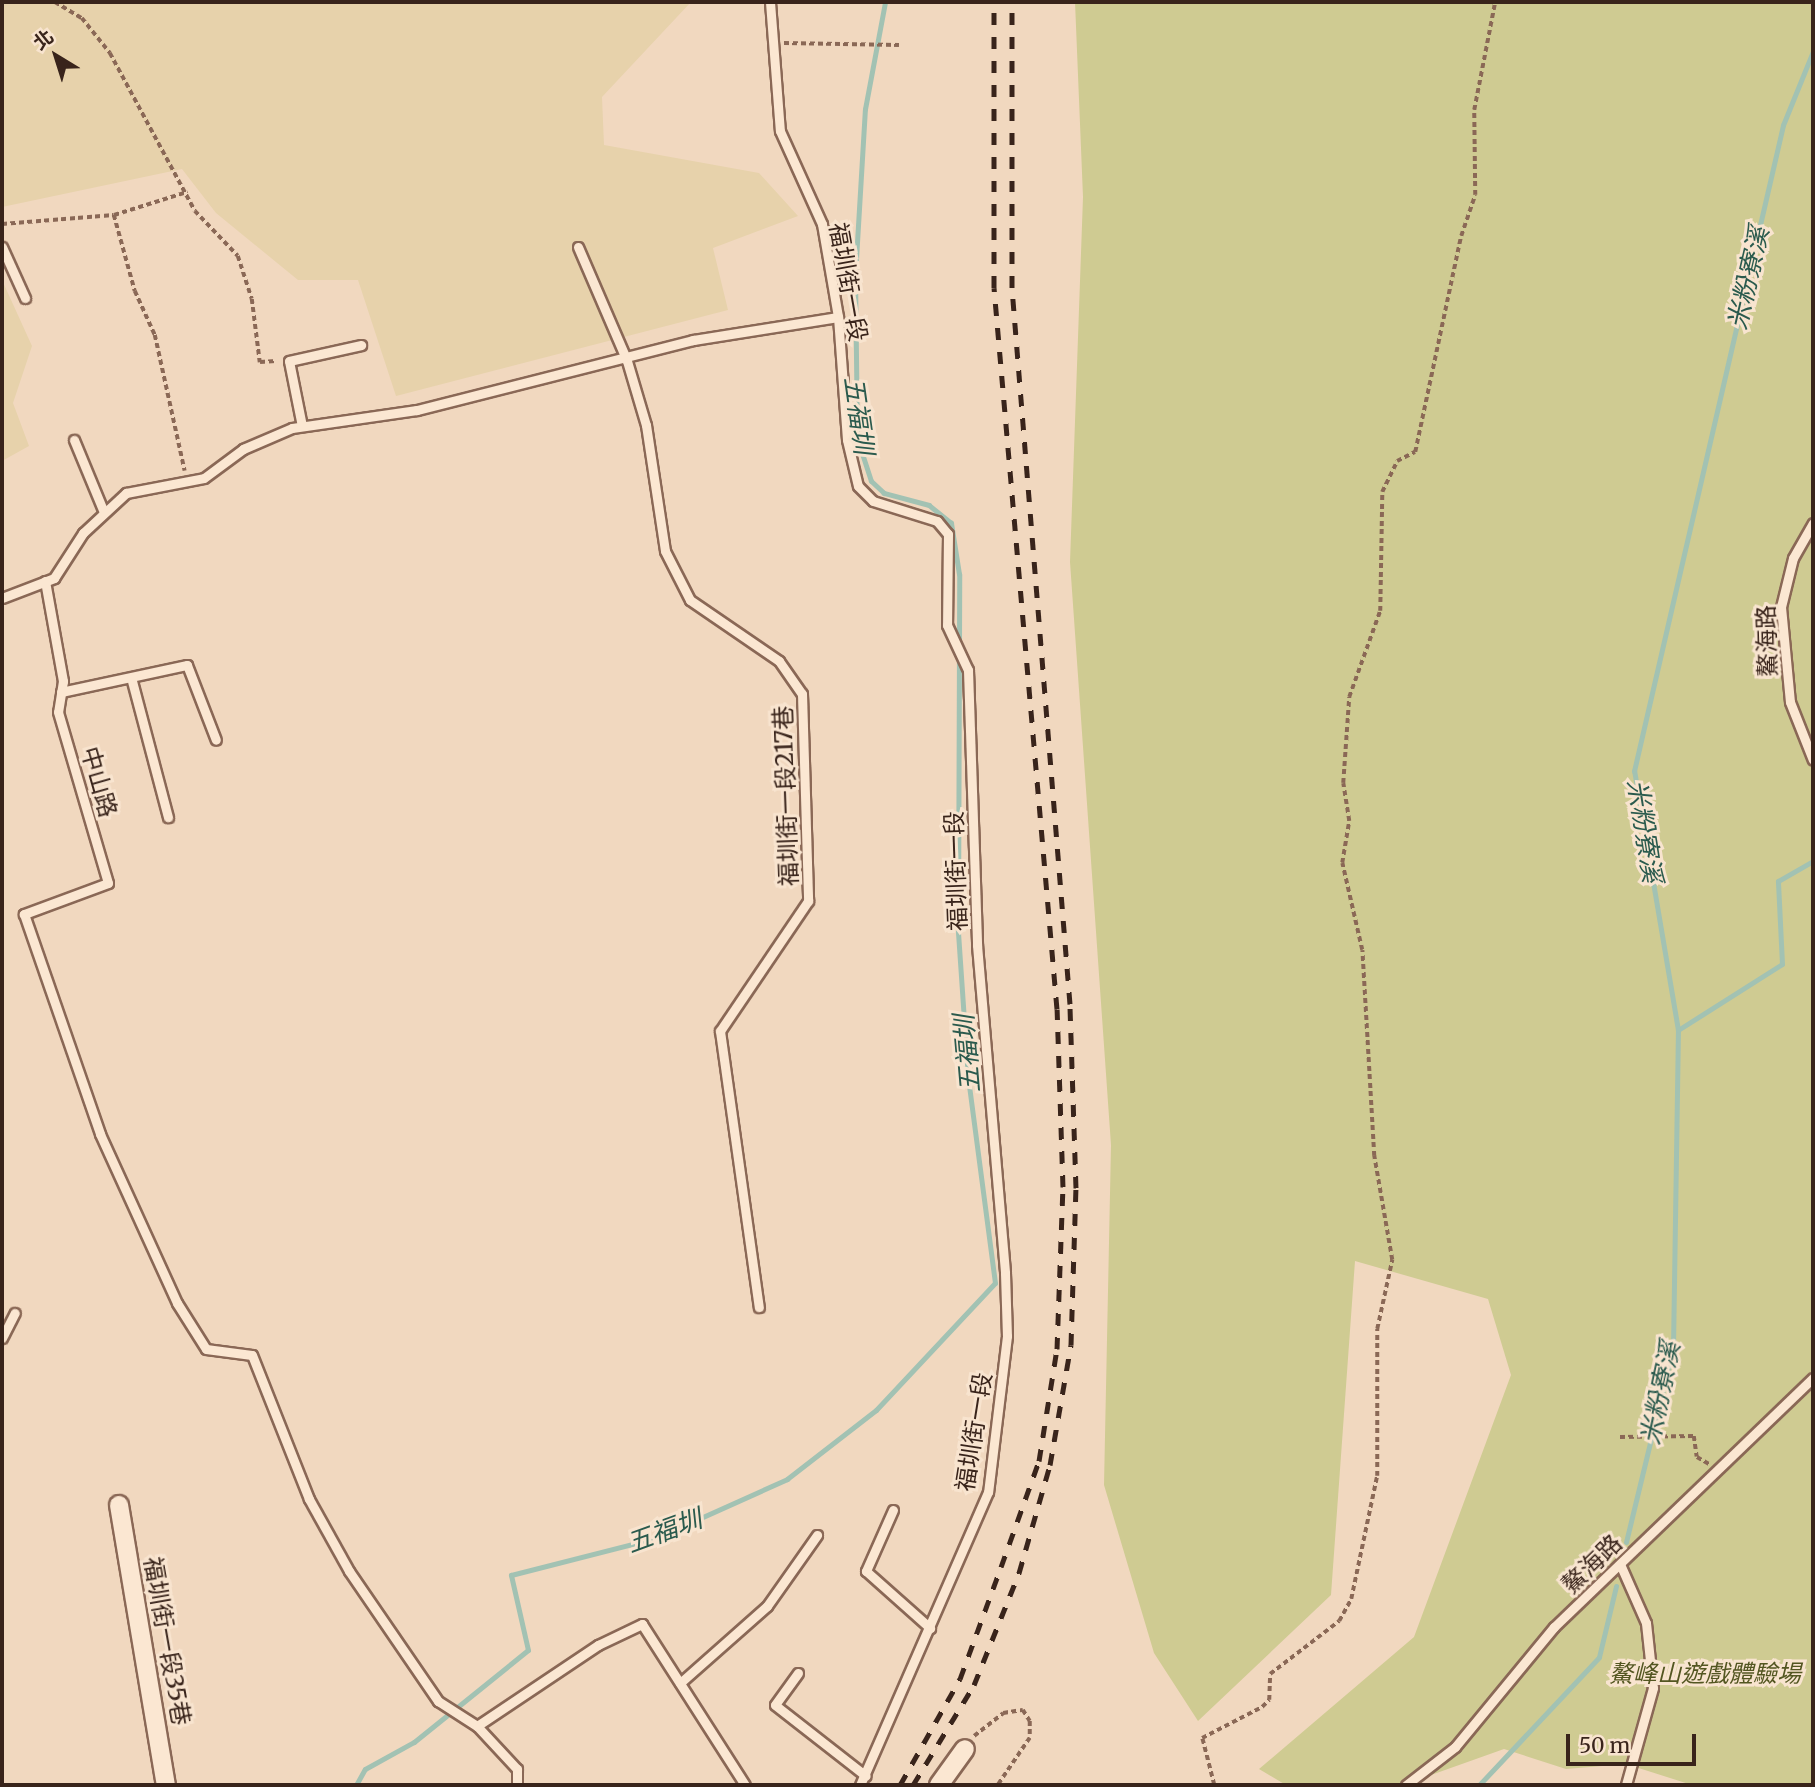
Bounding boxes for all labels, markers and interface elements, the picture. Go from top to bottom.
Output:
north arrow [21,21,91,91]
text: 北 [28,24,58,55]
street label: 福圳街一段 [823,220,873,344]
water label: 米粉寮溪 [1721,224,1775,332]
water label: 五福圳 [838,374,880,456]
street label: 鰲海路 [1751,605,1783,677]
street label: 福圳街一段217巷 [768,705,804,887]
street label: 中山路 [75,743,123,821]
water label: 米粉寮溪 [1621,777,1669,885]
street label: 福圳街一段 [940,811,972,931]
water label: 五福圳 [948,1014,986,1094]
water label: 米粉寮溪 [1634,1339,1686,1447]
street label: 福圳街一段 [950,1370,998,1494]
water label: 五福圳 [622,1503,706,1559]
street label: 鰲海路 [1556,1529,1628,1599]
street label: 福圳街一段35巷 [138,1555,196,1727]
park label: 鰲峰山遊戲體驗場 [1609,1660,1801,1688]
scale bar [1570,1720,1700,1764]
text: 50 m [1579,1732,1630,1759]

